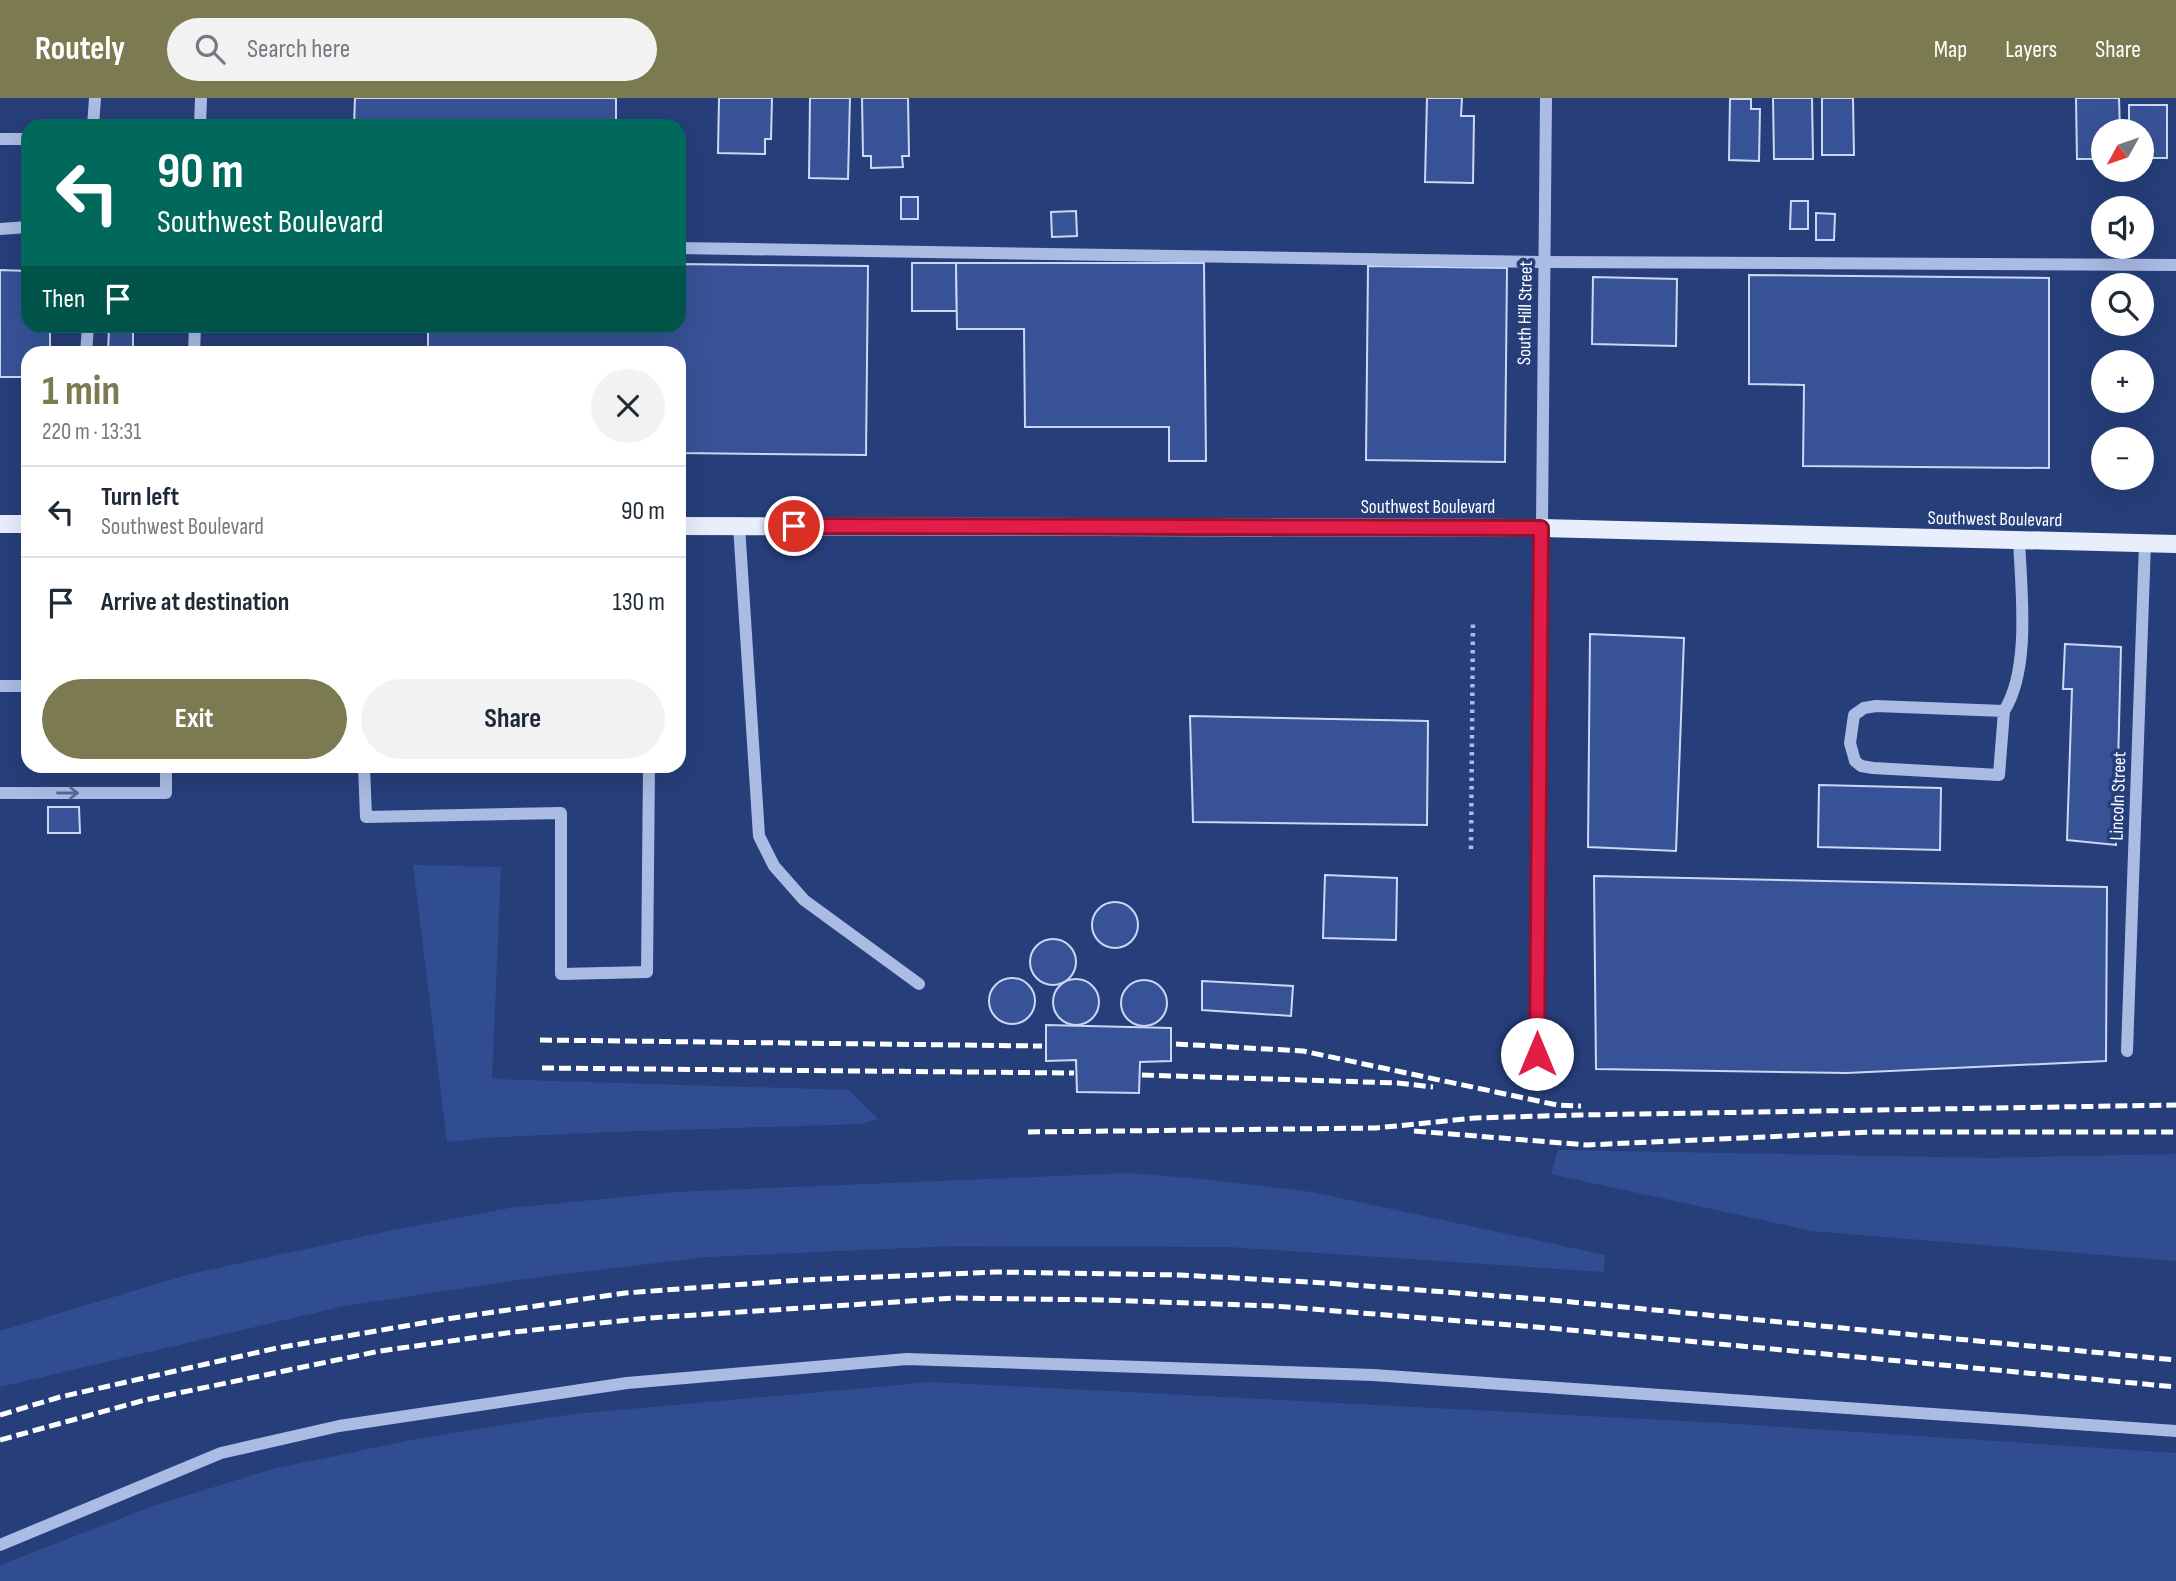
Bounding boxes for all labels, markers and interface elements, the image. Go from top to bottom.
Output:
search box [167,18,657,81]
text: Routely [35,29,125,69]
icon: search [191,30,229,68]
text: Search here [247,34,350,65]
text: Map [1934,35,1967,64]
text: Layers [2005,35,2057,64]
text: Share [2095,35,2141,64]
north arrow [2091,119,2154,182]
map controls [2091,119,2154,490]
text: 90 m [157,143,244,202]
icon: left [42,147,133,238]
button: sound [2091,196,2154,259]
text: Southwest Boulevard [157,203,384,242]
street label: South Hill Street [1513,260,1538,365]
button: search [2091,273,2154,336]
icon: arrive [99,280,137,318]
text: Then [42,284,85,315]
button: + [2091,350,2154,413]
text: 1 min [42,366,120,417]
button: close [591,369,665,443]
text: 220 m · 13:31 [42,418,141,446]
button: − [2091,427,2154,490]
text: Turn left [101,482,179,513]
icon: left [42,493,80,531]
text: 90 m [621,496,665,527]
pin [764,496,824,556]
street label: Southwest Boulevard [1361,496,1495,519]
icon: arrive [775,507,813,545]
street label: Southwest Boulevard [1928,507,2062,532]
text: Southwest Boulevard [101,513,264,541]
icon: arrive [42,584,80,622]
text: Arrive at destination [101,587,289,618]
text: 130 m [613,587,665,618]
button: Exit [42,679,347,759]
button: Share [361,679,665,759]
street label: Lincoln Street [2105,751,2132,841]
one-way arrow [56,786,79,800]
position arrow [1500,1017,1574,1091]

